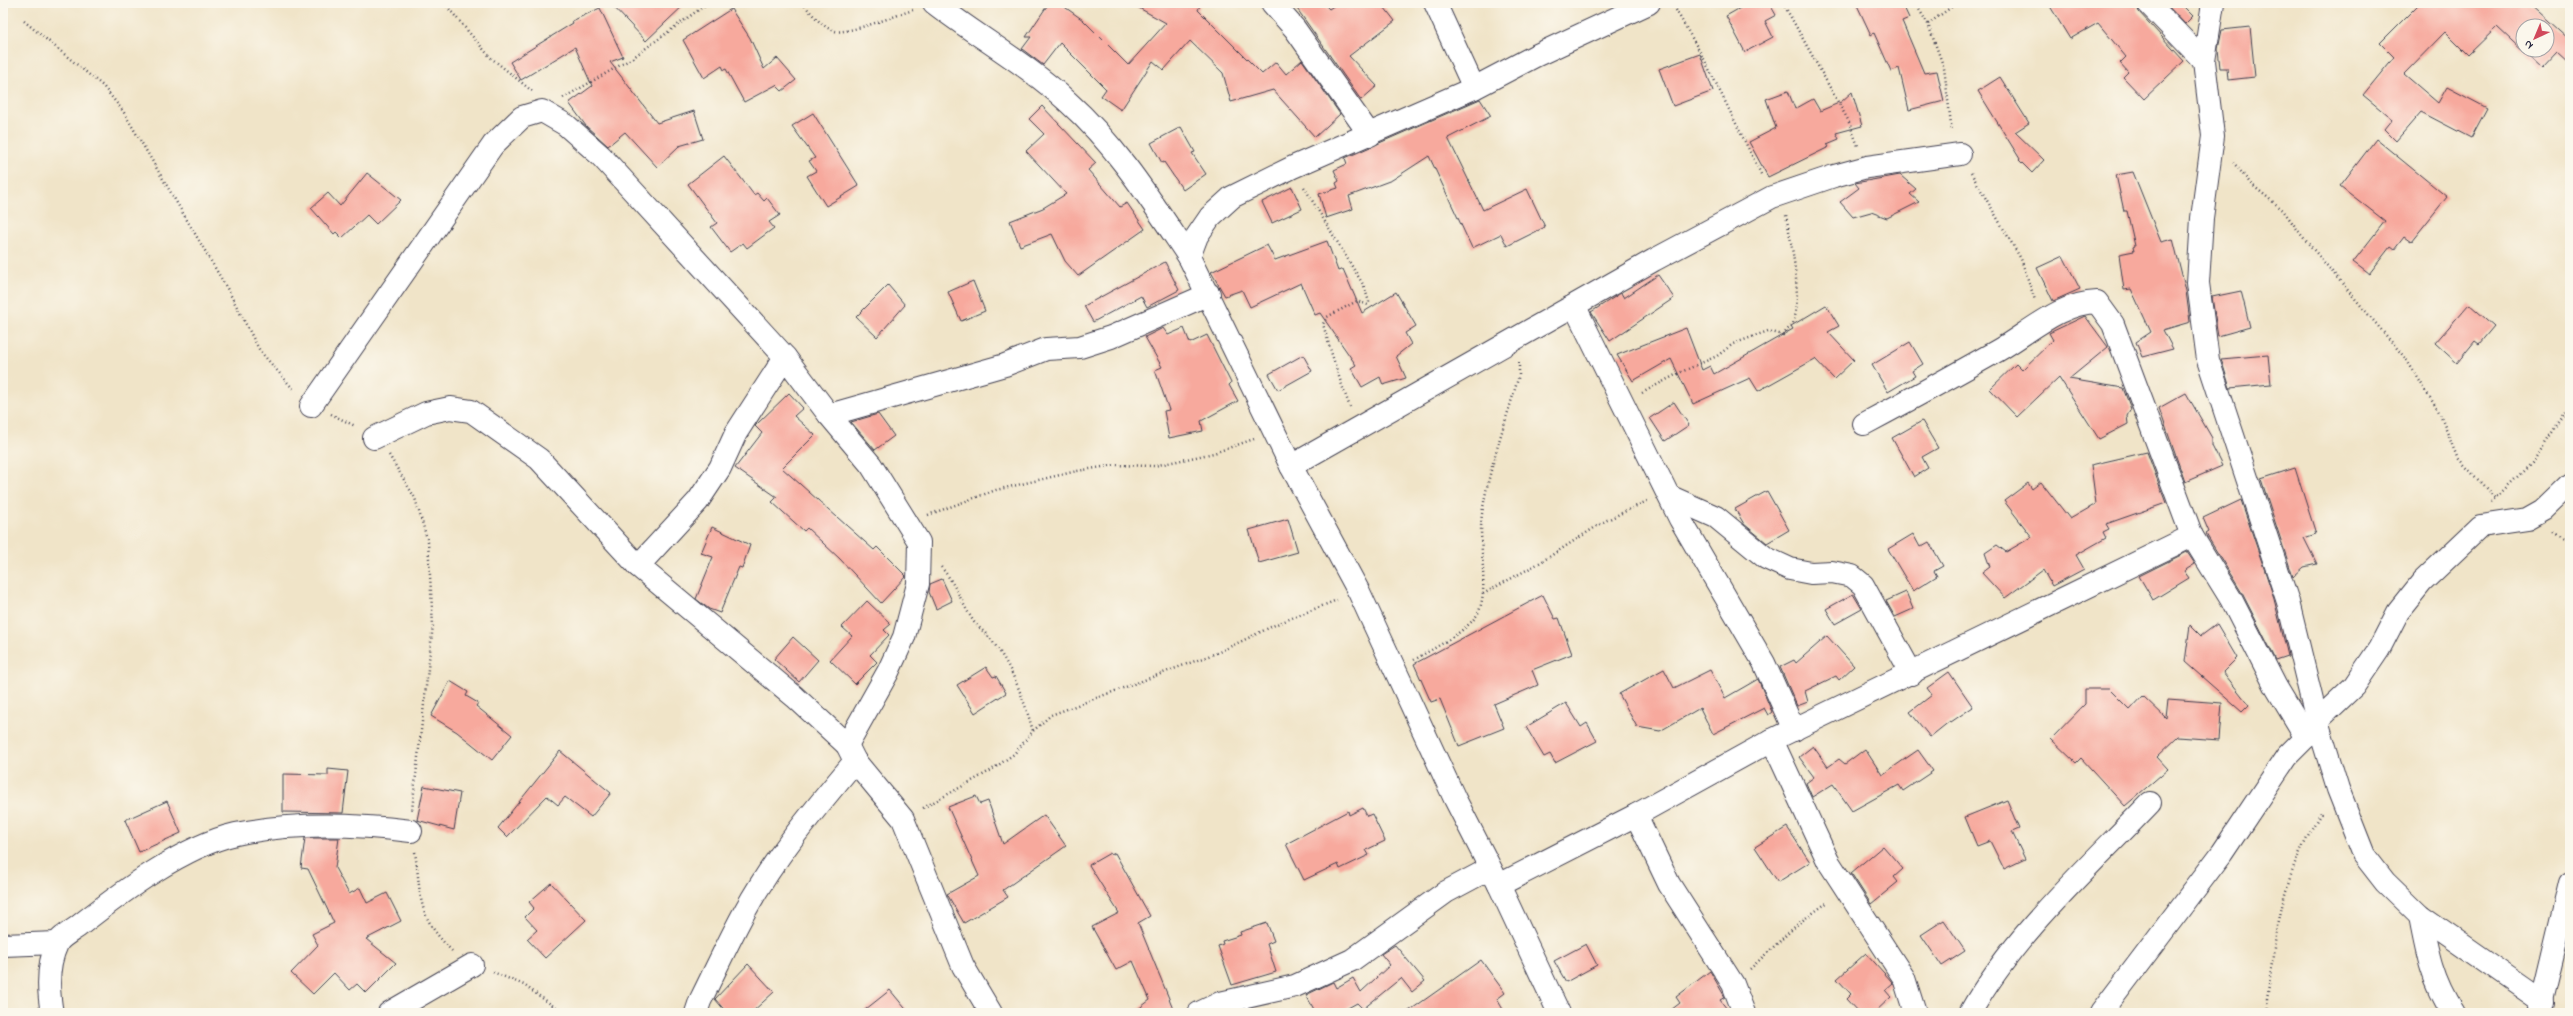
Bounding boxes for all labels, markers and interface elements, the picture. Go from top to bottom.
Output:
north arrow [2515,18,2555,58]
text: N [2521,36,2537,53]

